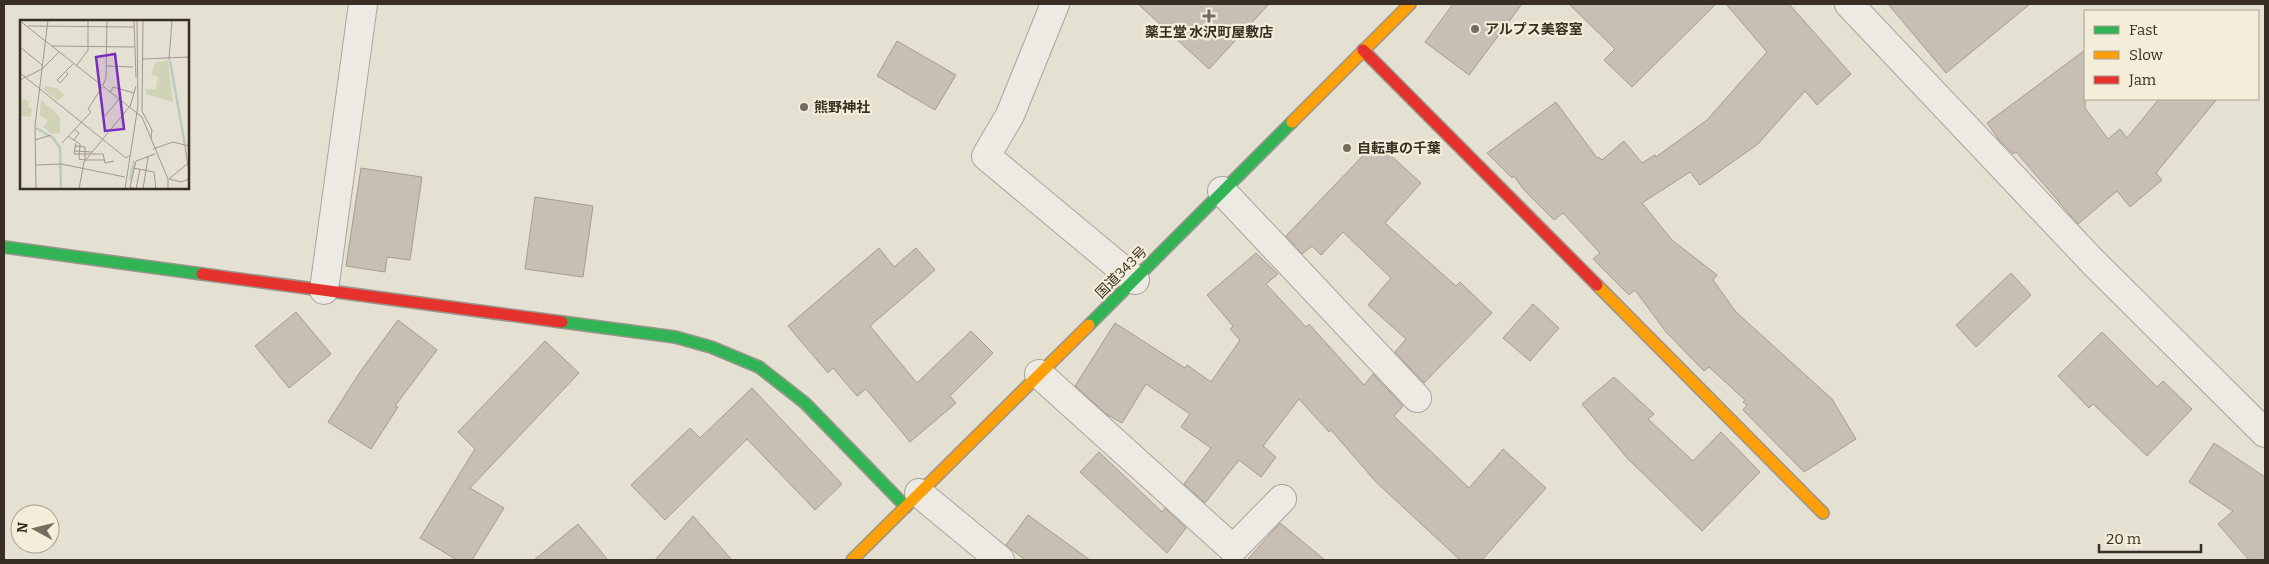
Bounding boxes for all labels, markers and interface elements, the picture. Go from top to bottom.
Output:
marker: 薬王堂 水沢町屋敷店 [1203,10,1215,22]
legend [2084,10,2259,100]
inset map [20,20,189,189]
place label: アルプス美容室 [1485,21,1583,38]
text: Fast [2129,21,2158,39]
marker: アルプス美容室 [1469,23,1481,35]
place label: 薬王堂 水沢町屋敷店 [1145,24,1273,41]
text: Slow [2129,46,2164,64]
text: Jam [2128,71,2157,89]
place label: 熊野神社 [814,99,870,116]
marker: 熊野神社 [798,101,810,113]
place label: 自転車の千葉 [1357,140,1441,157]
marker: 自転車の千葉 [1341,142,1353,154]
street label: 国道343号 [1092,243,1151,302]
north arrow [10,504,60,554]
text: N [13,521,32,534]
scale bar [2099,522,2202,554]
text: 20 m [2106,530,2142,548]

